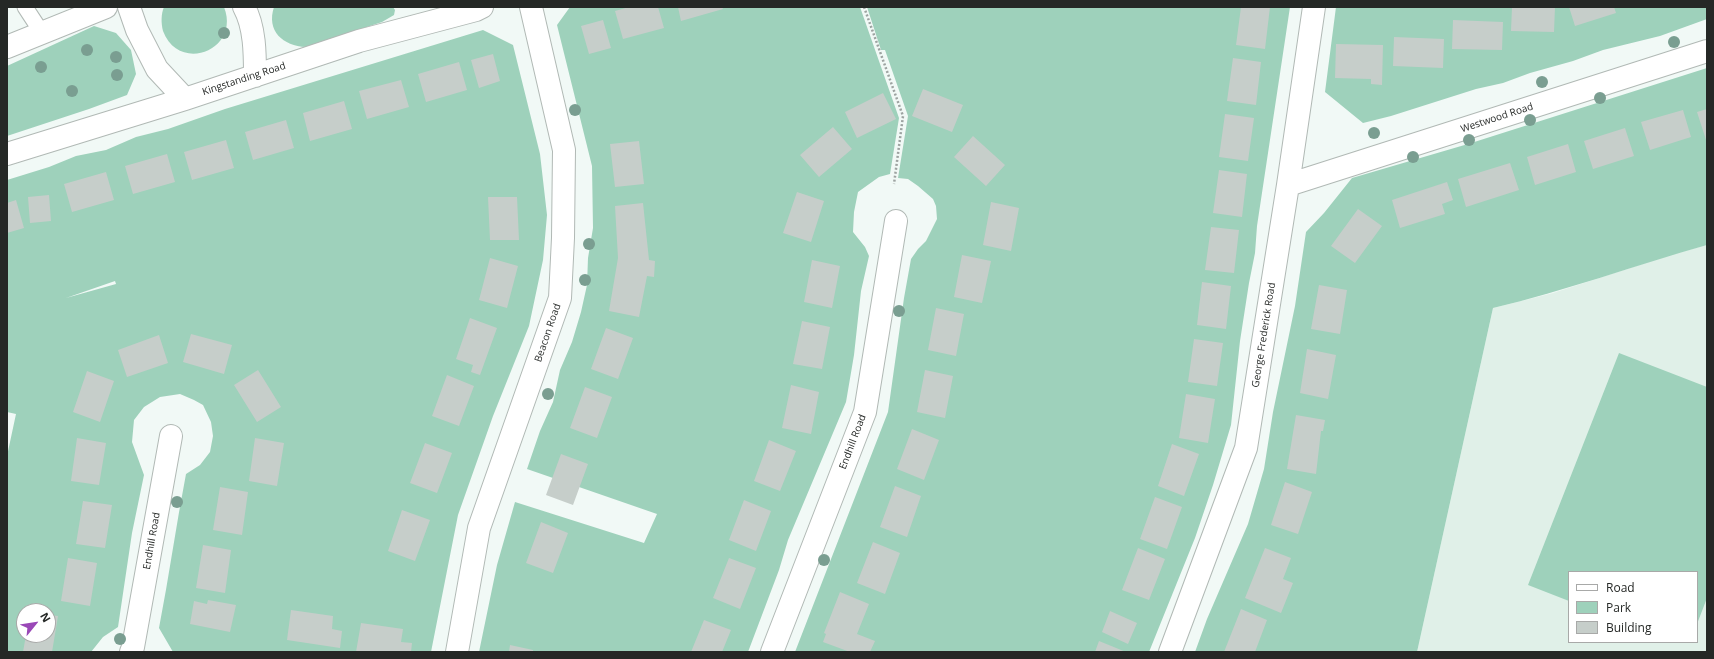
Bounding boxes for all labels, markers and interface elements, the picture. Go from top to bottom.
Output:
street label: Kingstanding Road [201,60,287,98]
street label: Westwood Road [1459,101,1535,135]
street label: George Frederick Road [1250,282,1278,388]
street label: Beacon Road [532,302,564,364]
street label: Endhill Road [837,413,869,471]
street label: Endhill Road [141,511,163,571]
legend [1568,571,1698,643]
text: Road [1606,579,1635,596]
text: Park [1606,599,1631,616]
north arrow [16,603,56,643]
text: N [37,610,55,625]
text: Building [1606,619,1651,636]

